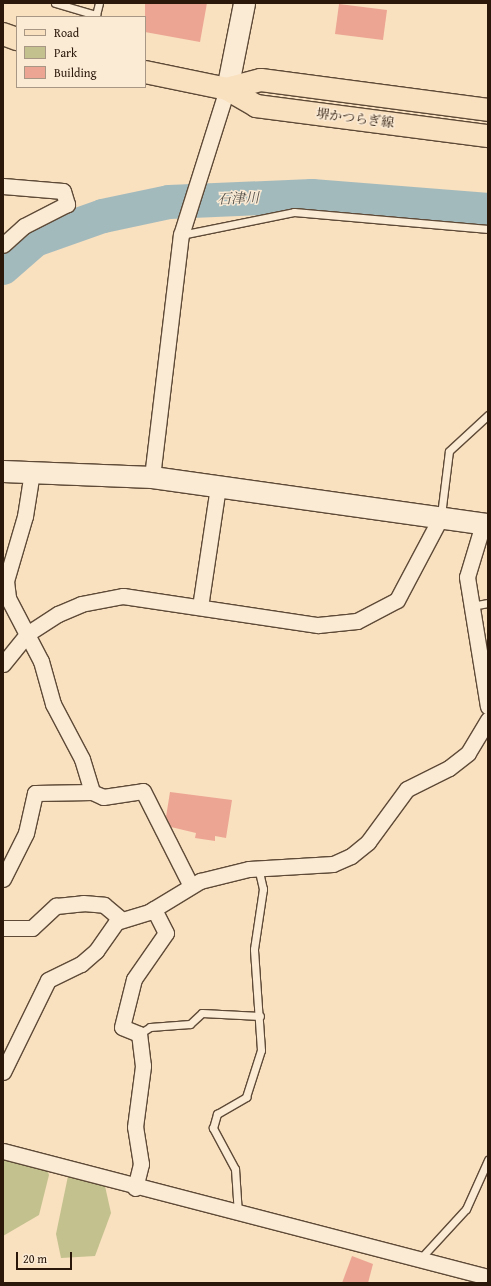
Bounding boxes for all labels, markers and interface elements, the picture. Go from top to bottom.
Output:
legend [16,16,146,88]
text: Road [54,24,79,41]
text: Park [54,44,77,61]
text: Building [54,64,97,81]
street label: 堺かつらぎ線 [315,107,395,131]
water label: 石津川 [217,189,259,207]
scale bar [18,1244,74,1270]
text: 20 m [23,1250,47,1267]

